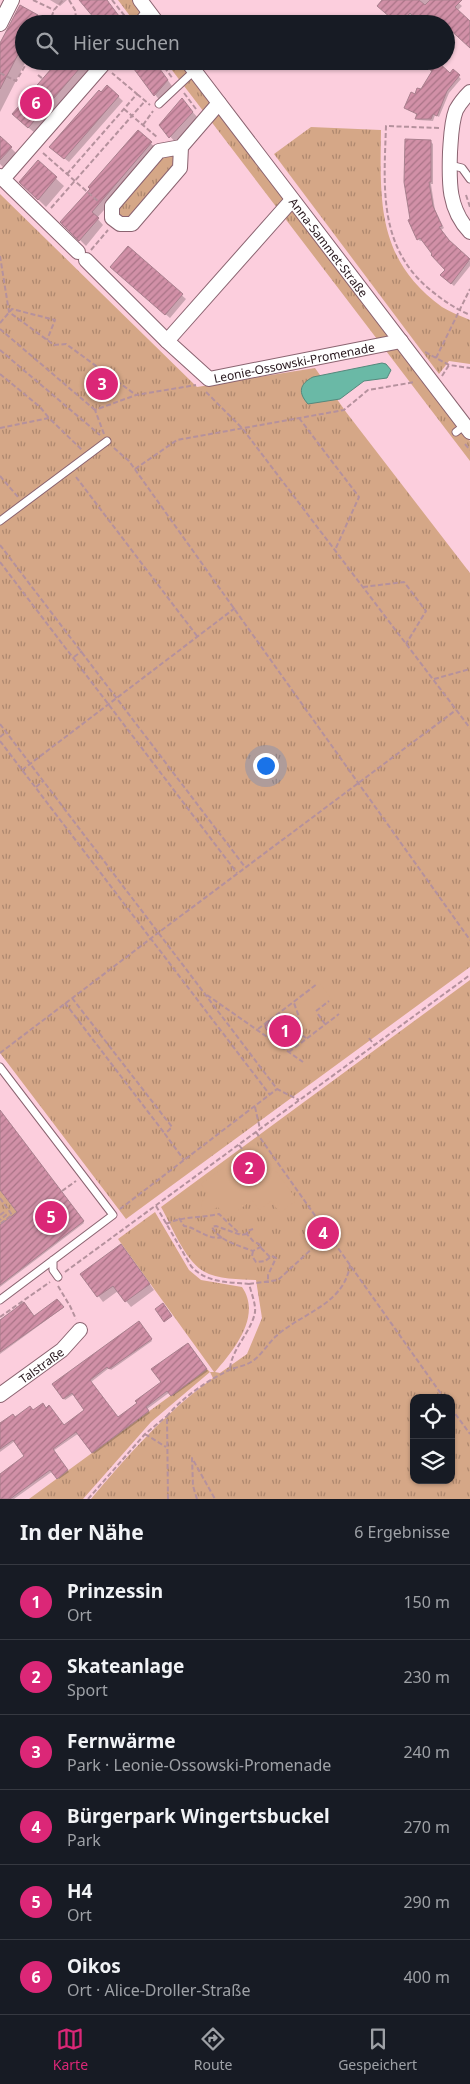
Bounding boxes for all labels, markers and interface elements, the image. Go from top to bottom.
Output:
search box [15,15,455,70]
icon: search [33,29,61,57]
text: Hier suchen [73,30,180,56]
pin: 6 [20,84,52,122]
street label: Anna-Sammet-Straße [286,194,372,300]
street label: Leonie-Ossowski-Promenade [212,338,376,386]
pin: 3 [86,365,118,403]
your location [253,753,279,779]
pin: 1 [269,1012,301,1050]
pin: 2 [233,1149,265,1187]
pin: 5 [35,1198,67,1236]
pin: 4 [307,1214,339,1252]
street label: Talstraße [15,1343,67,1387]
map controls [410,1394,455,1484]
button: locate [410,1394,455,1439]
button: layers [410,1439,455,1484]
text: In der Nähe [20,1518,144,1546]
text: 6 Ergebnisse [354,1521,450,1543]
text: Prinzessin [67,1578,163,1604]
text: 1 [31,1591,41,1613]
text: 150 m [403,1591,450,1613]
text: Ort [67,1604,92,1626]
text: Skateanlage [67,1653,184,1679]
text: 2 [31,1666,41,1688]
text: 230 m [403,1666,450,1688]
text: Sport [67,1679,108,1701]
text: Fernwärme [67,1728,176,1754]
text: 3 [31,1741,41,1763]
text: 240 m [403,1741,450,1763]
text: Park · Leonie-Ossowski-Promenade [67,1754,331,1776]
text: Bürgerpark Wingertsbuckel [67,1803,330,1829]
text: 4 [31,1816,41,1838]
text: 270 m [403,1816,450,1838]
text: Park [67,1829,101,1851]
text: H4 [67,1878,92,1904]
text: 5 [31,1891,41,1913]
text: 290 m [403,1891,450,1913]
text: Ort [67,1904,92,1926]
text: Oikos [67,1953,121,1979]
text: 6 [31,1966,41,1988]
text: 400 m [403,1966,450,1988]
text: Ort · Alice-Droller-Straße [67,1979,250,2001]
tab: Karte [53,2025,88,2074]
tab: Route [194,2025,233,2074]
tab: Gespeichert [338,2025,417,2074]

